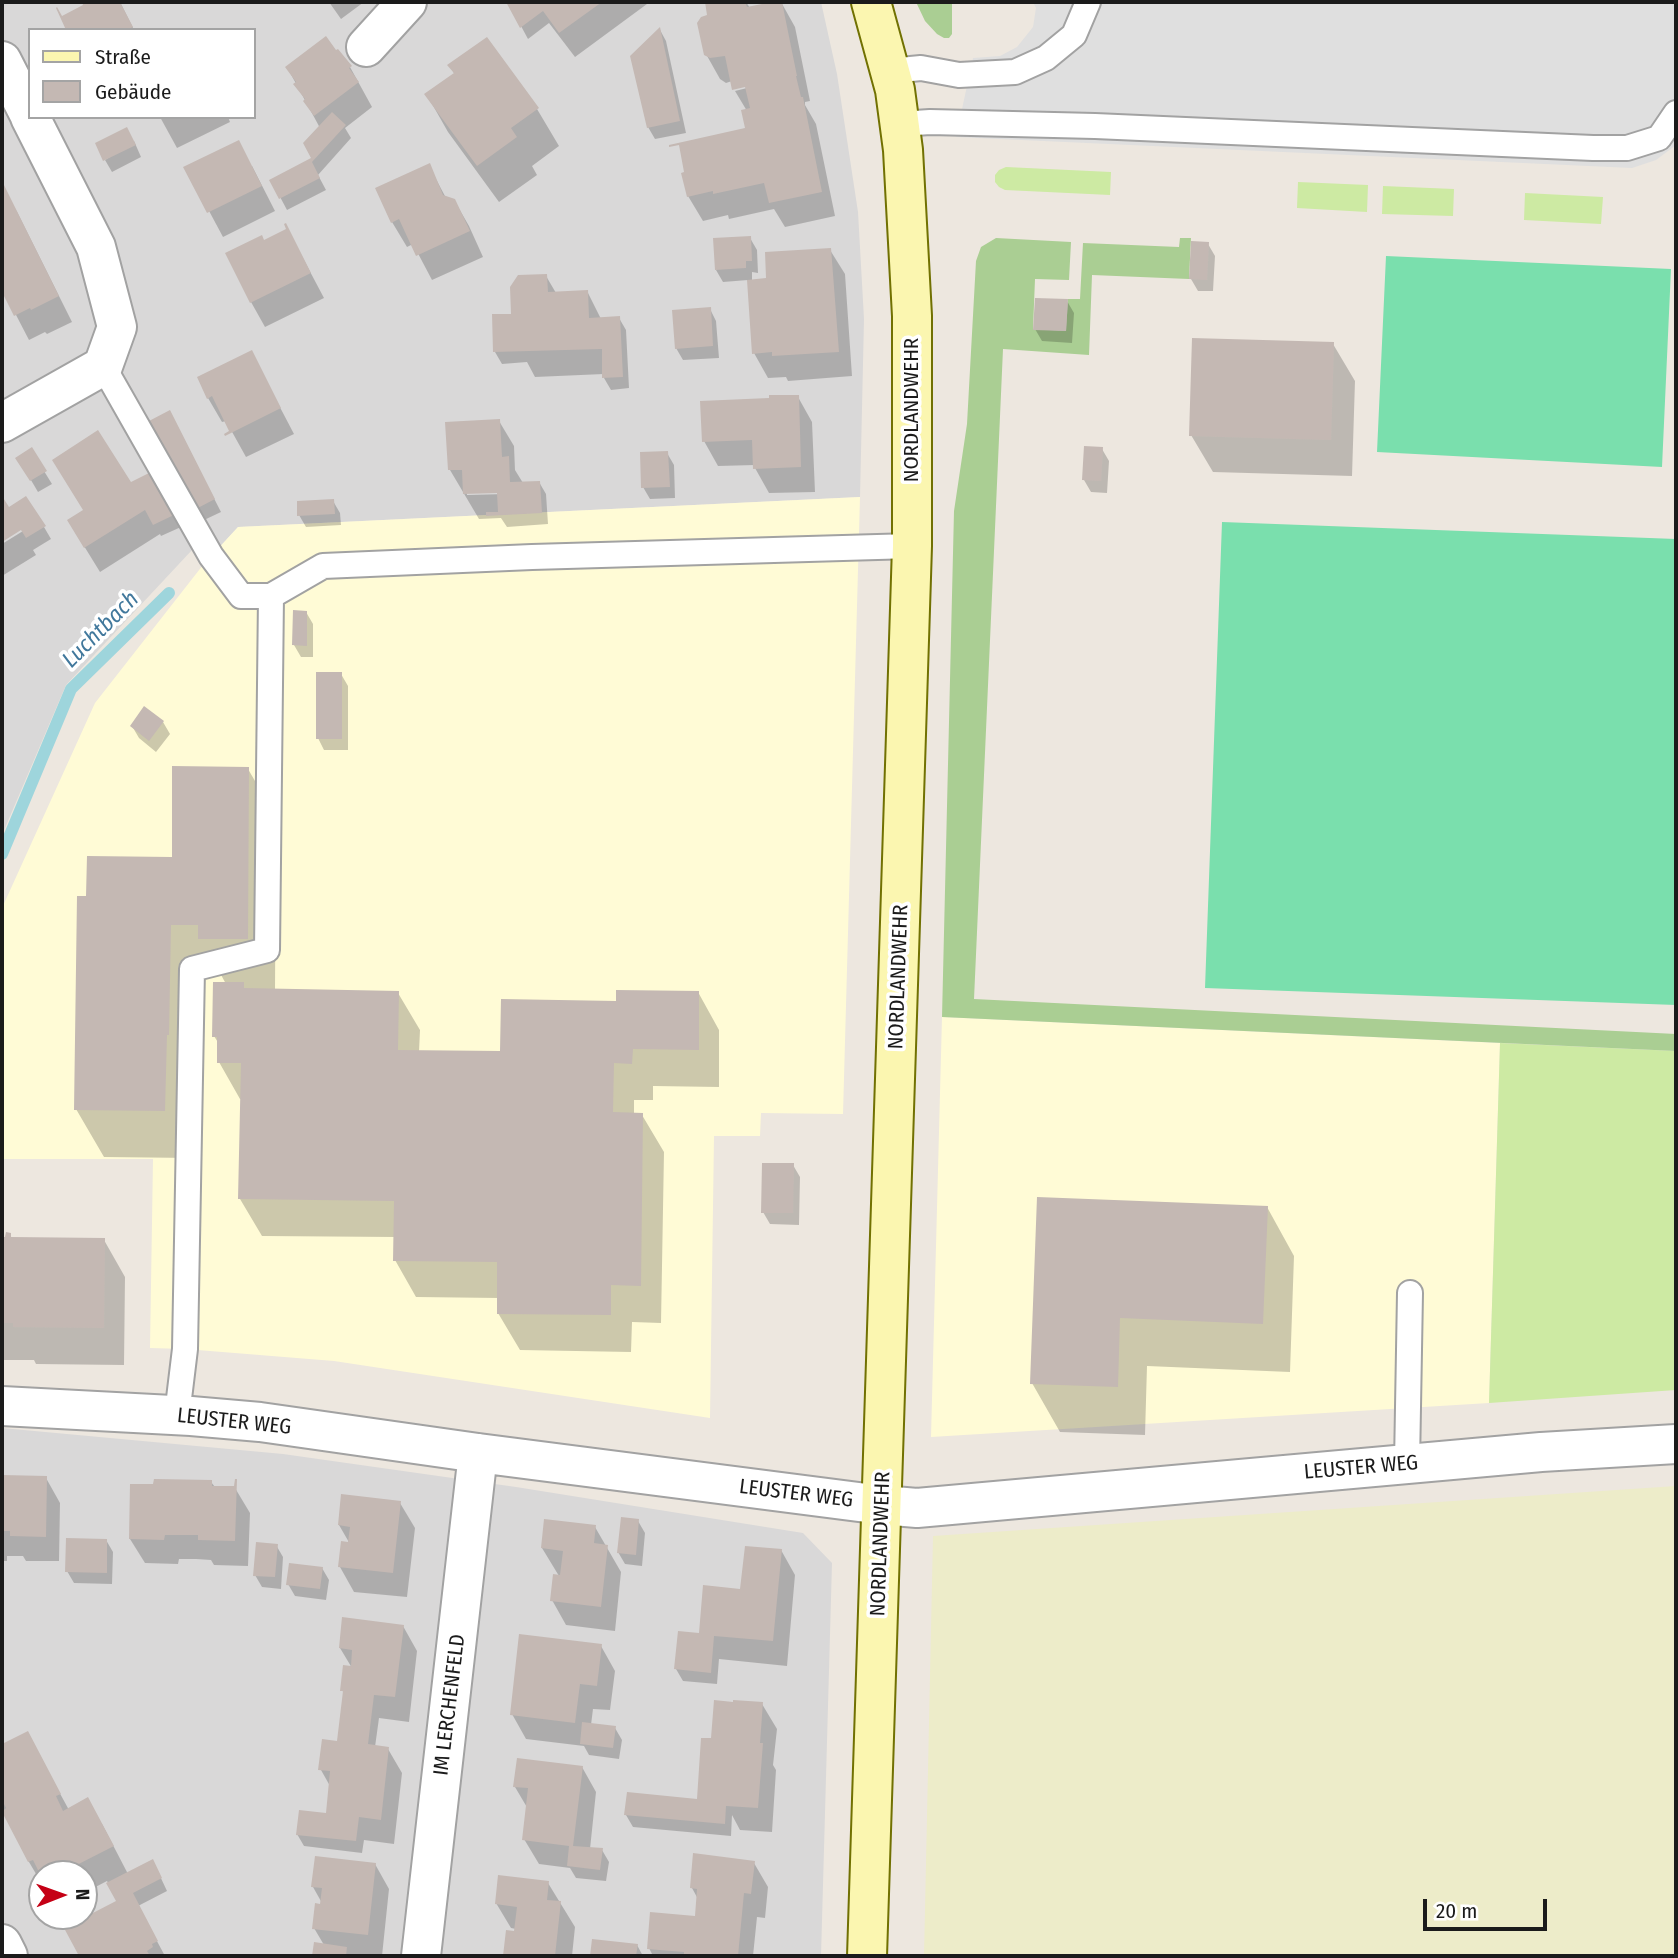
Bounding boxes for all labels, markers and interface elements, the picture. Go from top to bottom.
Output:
legend [28,28,256,119]
text: Straße [95,44,151,70]
text: Gebäude [95,79,171,105]
street label: NORDLANDWEHR [899,338,925,482]
water label: Luchtbach [57,586,145,674]
street label: NORDLANDWEHR [884,904,914,1050]
street label: LEUSTER WEG [176,1403,292,1441]
street label: LEUSTER WEG [1303,1450,1419,1486]
street label: NORDLANDWEHR [866,1471,896,1617]
street label: LEUSTER WEG [738,1475,854,1513]
street label: IM LERCHENFELD [429,1633,471,1777]
north arrow [28,1860,98,1930]
scale bar [1426,1884,1550,1928]
text: N [71,1889,94,1901]
text: 20 m [1436,1898,1477,1924]

